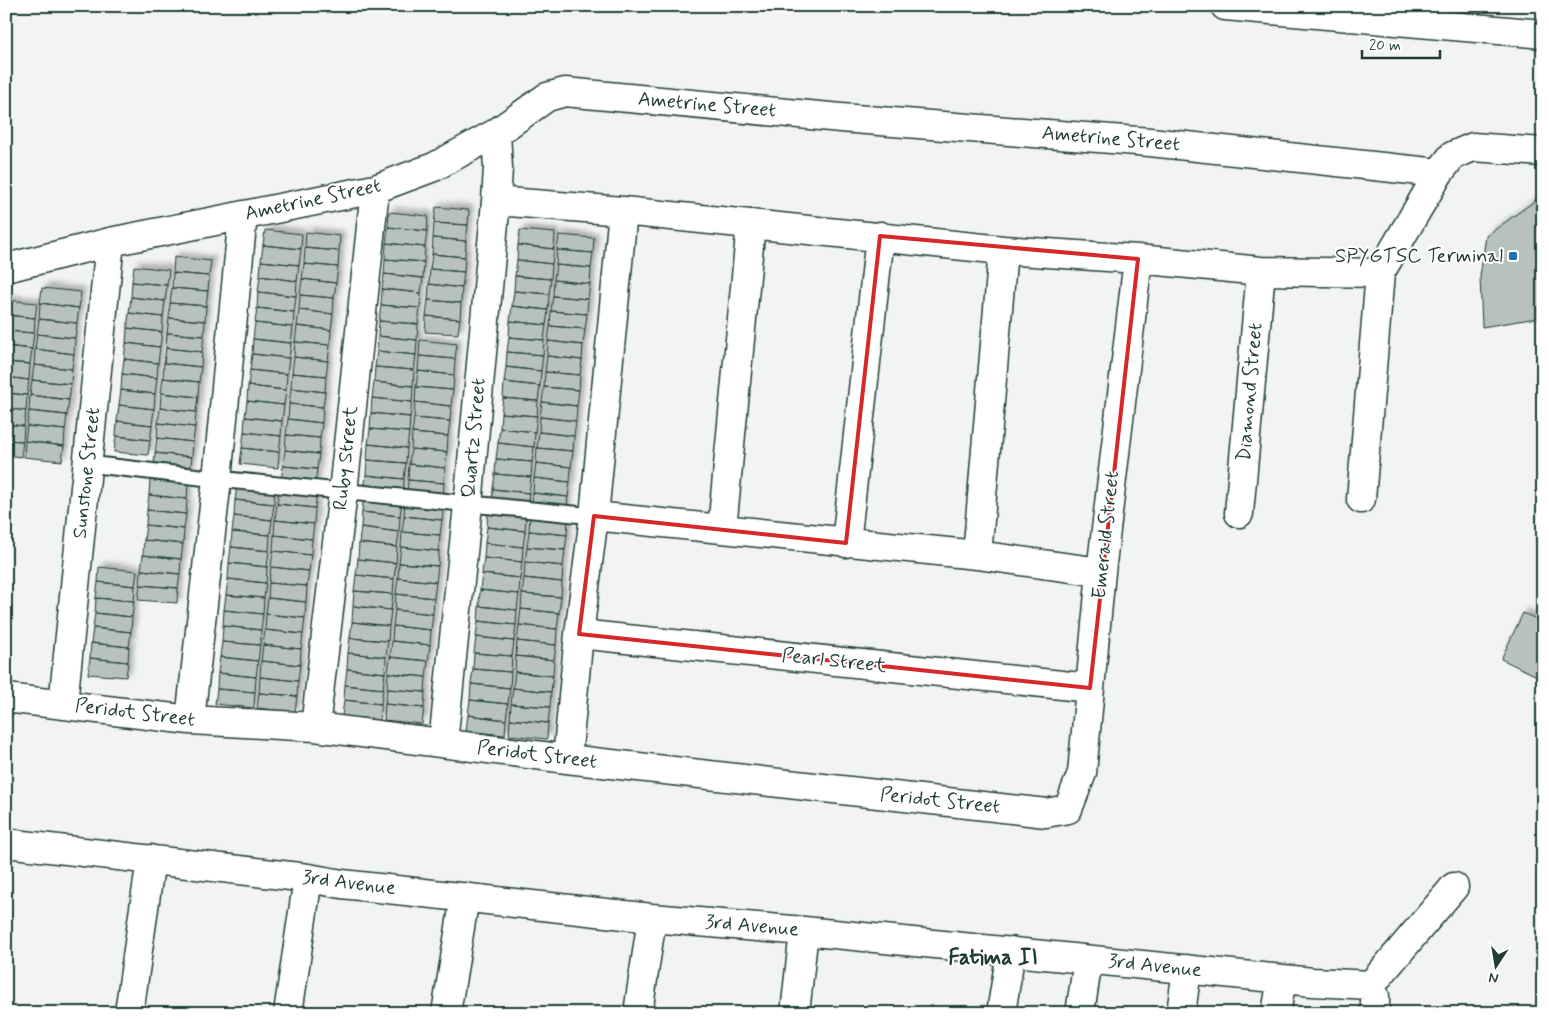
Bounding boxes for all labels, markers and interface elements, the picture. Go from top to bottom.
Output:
scale bar [1362,28,1439,60]
text: 20 m [1369,36,1401,56]
street label: Ametrine Street [637,86,777,124]
street label: Ametrine Street [1041,120,1181,158]
street label: Ametrine Street [242,172,384,228]
place label: SPYGTSC Terminal [1335,243,1503,270]
marker: SPYGTSC Terminal [1507,250,1519,262]
street label: Diamond Street [1230,322,1270,462]
street label: Quartz Street [455,377,493,499]
street label: Ruby Street [327,404,365,512]
street label: Sunstone Street [67,406,107,540]
street label: Emerald Street [1086,470,1126,600]
street label: Pearl Street [780,642,888,680]
street label: Peridot Street [73,692,197,734]
street label: Peridot Street [475,734,599,776]
street label: Peridot Street [879,781,1001,821]
street label: 3rd Avenue [301,864,397,902]
street label: 3rd Avenue [704,908,800,944]
north arrow [1472,942,1522,992]
district label: Fatima II [948,944,1038,972]
street label: 3rd Avenue [1107,948,1203,984]
text: N [1487,968,1500,988]

